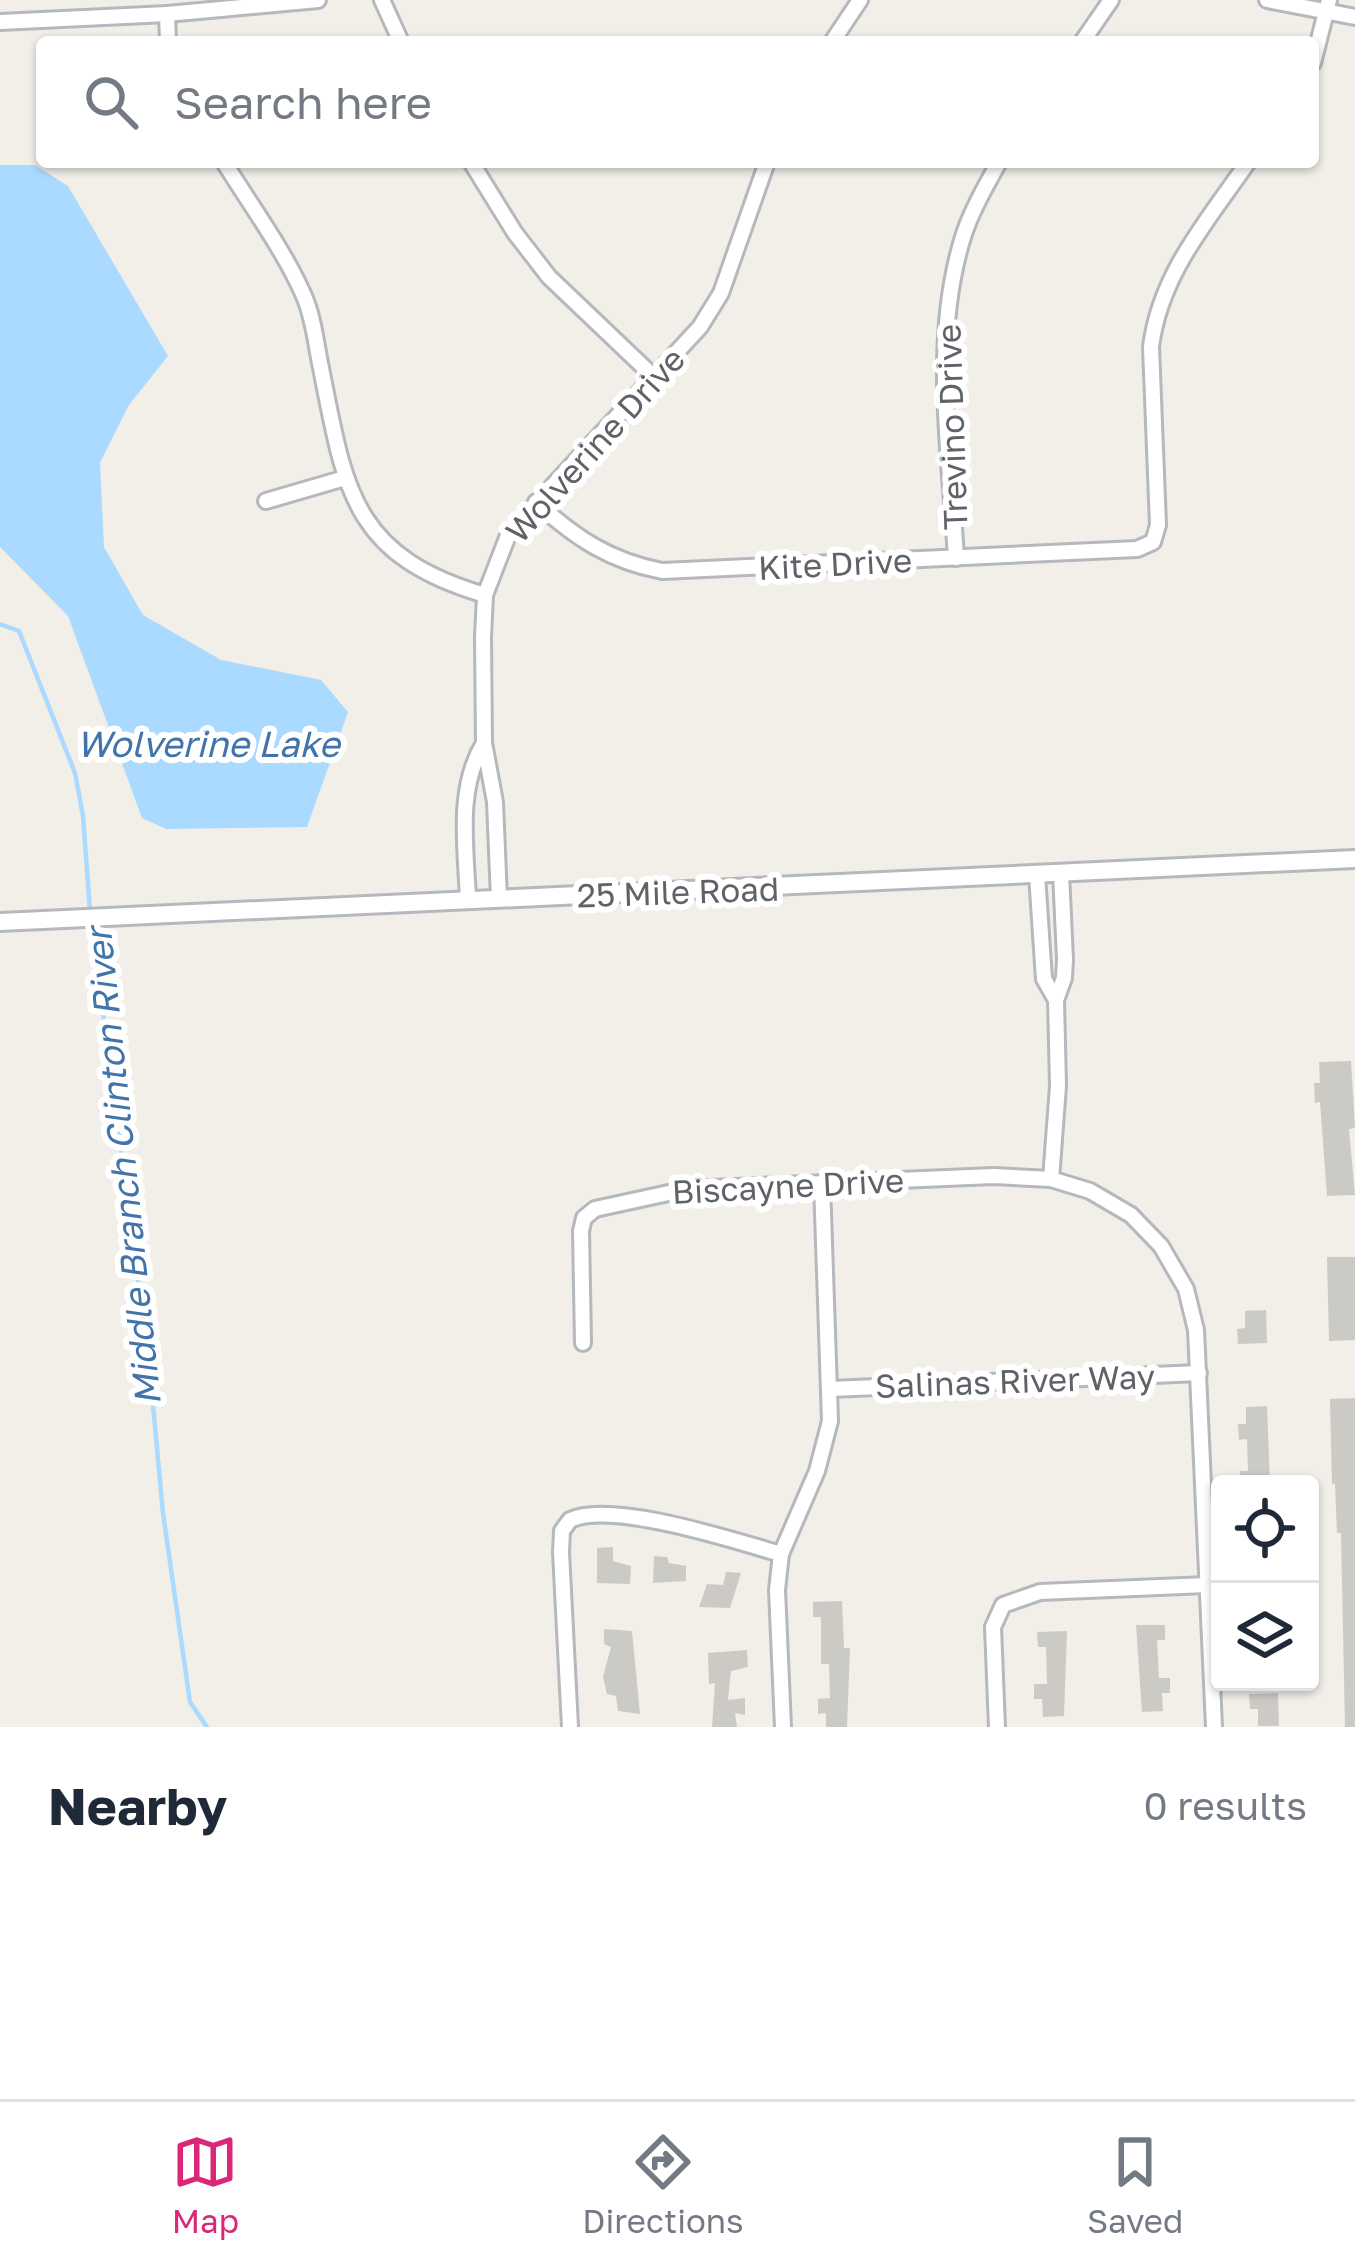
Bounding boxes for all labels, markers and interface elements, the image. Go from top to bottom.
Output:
search box [36,36,1319,168]
icon: search [78,69,144,135]
text: Search here [174,75,432,129]
street label: Trevino Drive [928,323,975,531]
street label: Wolverine Drive [497,339,692,550]
street label: Kite Drive [757,540,913,587]
water label: Wolverine Lake [76,722,342,765]
street label: 25 Mile Road [576,868,780,915]
water label: Middle Branch Clinton River [76,921,169,1408]
street label: Biscayne Drive [671,1160,905,1211]
street label: Salinas River Way [874,1356,1156,1405]
map controls [1211,1475,1319,1691]
button: locate [1211,1475,1319,1583]
button: layers [1211,1583,1319,1691]
text: Nearby [48,1775,227,1836]
text: 0 results [1143,1782,1307,1829]
tab: Map [172,2129,239,2240]
tab: Directions [582,2129,744,2240]
tab: Saved [1087,2129,1183,2240]

